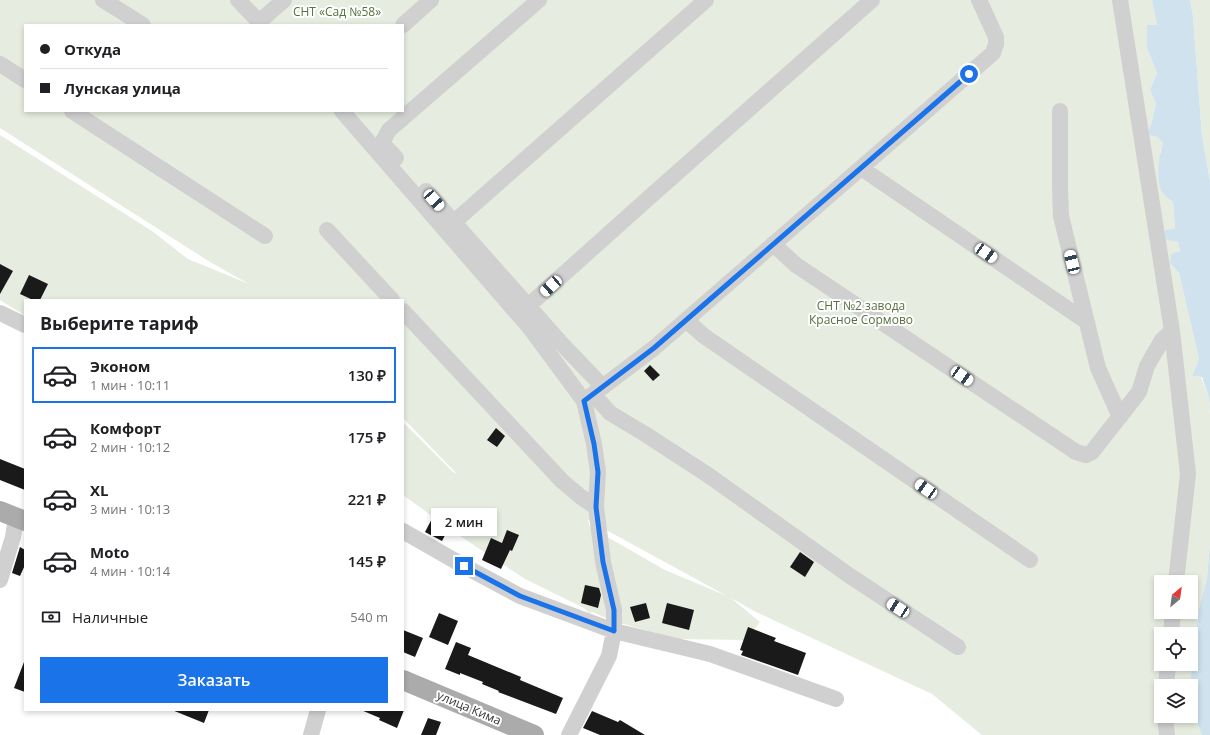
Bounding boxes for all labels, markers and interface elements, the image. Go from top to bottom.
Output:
park label: СНТ «Сад №58» [293,3,381,20]
text: Откуда [64,39,121,59]
route start [960,65,978,83]
text: Лунская улица [64,78,181,98]
car [422,187,446,213]
car [973,241,999,265]
car [1063,249,1081,275]
car [538,274,564,298]
park label: СНТ №2 завода Красное Сормово [809,297,913,328]
text: Выберите тариф [40,311,199,335]
text: Эконом [90,356,150,376]
icon: car [42,357,78,393]
car [949,364,975,388]
text: 130 ₽ [348,365,386,385]
text: 1 мин · 10:11 [90,376,170,394]
text: Комфорт [90,418,161,438]
icon: car [42,419,78,455]
text: 175 ₽ [348,427,386,447]
text: 2 мин · 10:12 [90,438,170,456]
car [913,477,939,501]
text: XL [90,480,108,500]
icon: car [42,481,78,517]
text: 221 ₽ [348,489,386,509]
text: 3 мин · 10:13 [90,500,170,518]
callout: 2 мин [431,508,497,536]
text: 2 мин [445,513,483,531]
text: Moto [90,542,129,562]
icon: car [42,543,78,579]
text: 145 ₽ [348,551,386,571]
route end [455,557,473,575]
text: 4 мин · 10:14 [90,562,170,580]
north arrow [1154,575,1198,619]
map controls [1154,575,1198,723]
car [885,596,911,620]
icon: cash [40,606,62,628]
text: Наличные [72,607,148,627]
text: 540 m [350,608,388,626]
button: locate [1154,627,1198,671]
button: Заказать [40,657,388,703]
button: layers [1154,679,1198,723]
street label: улица Кима [434,686,504,729]

